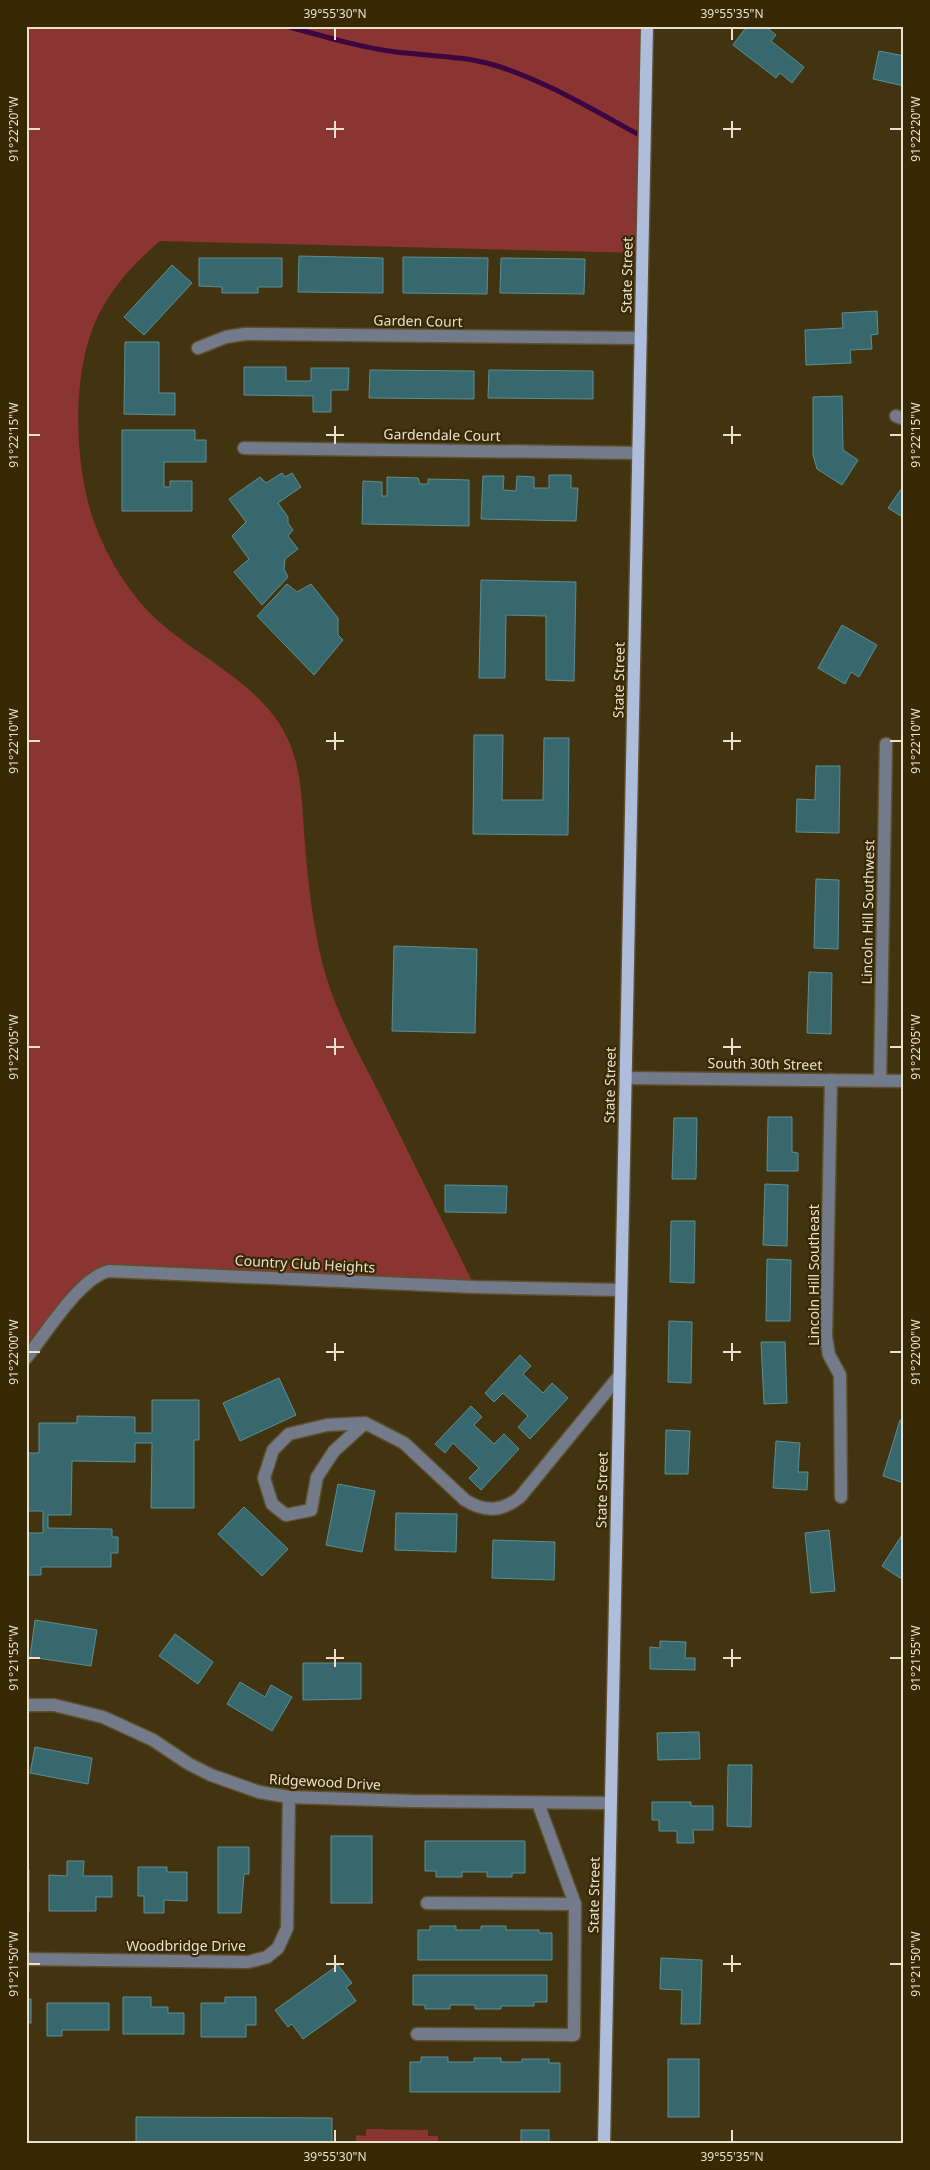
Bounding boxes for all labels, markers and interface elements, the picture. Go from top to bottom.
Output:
text: 39°55'30"N [303,5,367,22]
text: 39°55'35"N [700,5,764,22]
text: 91°22'20"W [5,96,22,162]
text: 91°22'20"W [907,96,924,162]
street label: State Street [616,237,637,313]
street label: Garden Court [373,310,463,331]
text: 91°22'15"W [5,402,22,468]
text: 91°22'15"W [907,402,924,468]
street label: Gardendale Court [383,424,501,445]
street label: State Street [608,642,629,718]
text: 91°22'10"W [5,708,22,774]
text: 91°22'10"W [907,708,924,774]
street label: Lincoln Hill Southwest [857,839,878,985]
text: 91°22'05"W [5,1014,22,1080]
text: 91°22'05"W [907,1014,924,1080]
street label: State Street [599,1047,620,1123]
street label: South 30th Street [708,1053,822,1074]
street label: Lincoln Hill Southeast [804,1204,823,1346]
street label: Country Club Heights [234,1250,376,1277]
text: 91°22'00"W [5,1319,22,1385]
text: 91°22'00"W [907,1319,924,1385]
street label: State Street [591,1452,612,1528]
text: 91°21'55"W [5,1625,22,1691]
text: 91°21'55"W [907,1625,924,1691]
street label: Ridgewood Drive [269,1769,382,1794]
street label: State Street [583,1857,604,1933]
text: 91°21'50"W [5,1931,22,1997]
text: 91°21'50"W [907,1931,924,1997]
street label: Woodbridge Drive [126,1936,246,1955]
text: 39°55'30"N [303,2148,367,2165]
text: 39°55'35"N [700,2148,764,2165]

